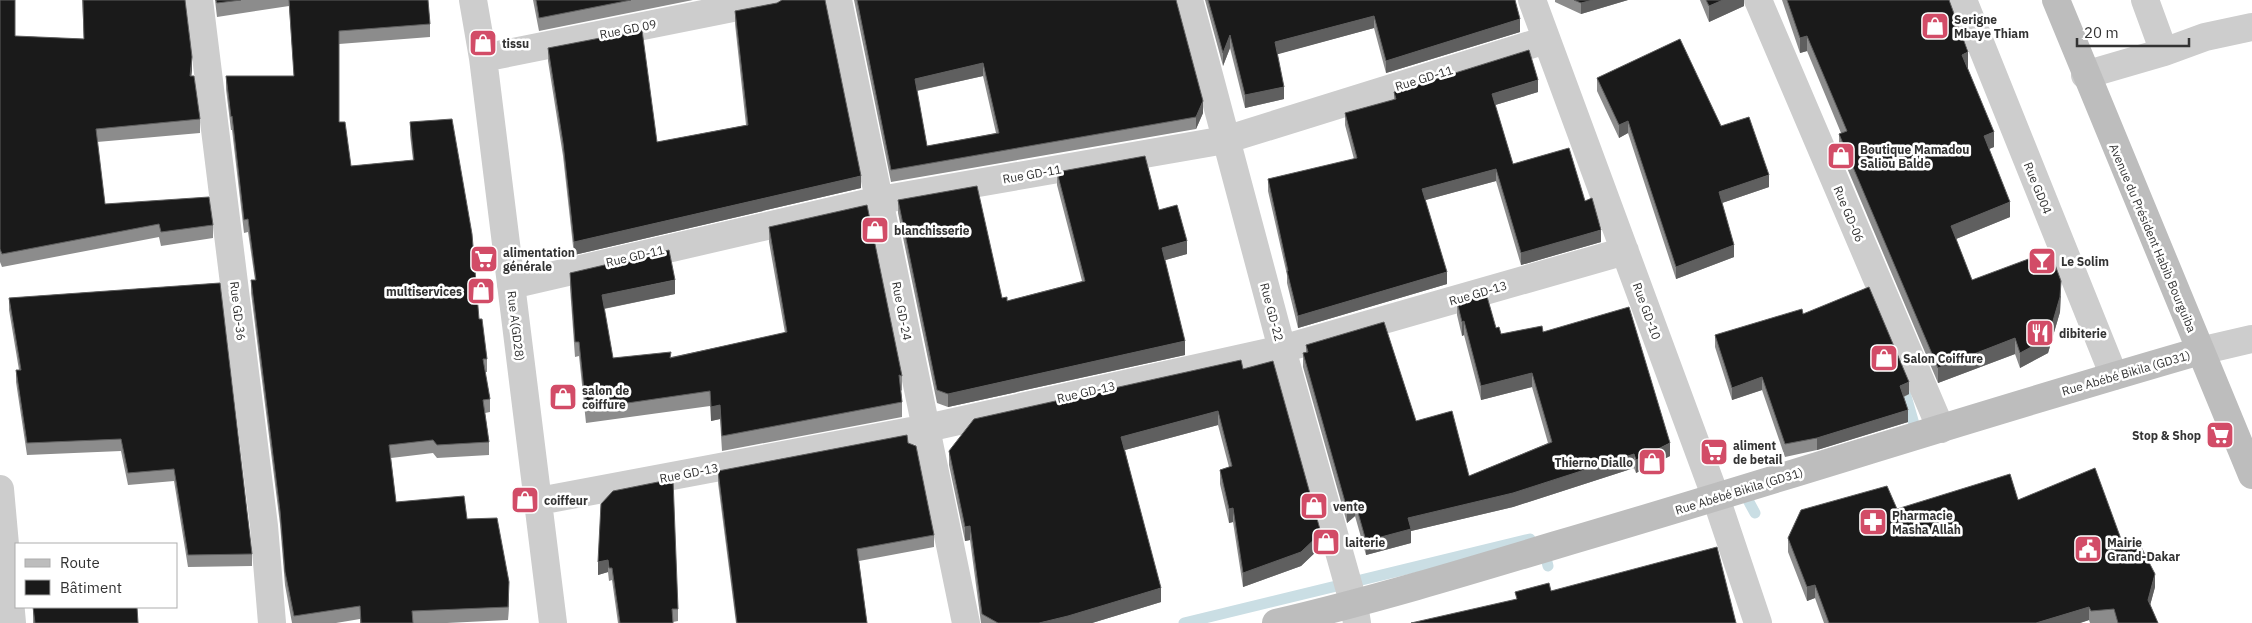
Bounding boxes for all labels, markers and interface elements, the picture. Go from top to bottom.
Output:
shop icon: Serigne Mbaye Thiam [1920,11,1950,41]
place label: Serigne Mbaye Thiam [1954,12,2029,41]
scale bar [2077,15,2190,47]
street label: Rue GD 09 [598,16,658,42]
text: 20 m [2084,23,2119,42]
shop icon: tissu [468,28,498,58]
place label: tissu [502,36,529,51]
street label: Rue GD-11 [1393,62,1455,94]
shop icon: Boutique Mamadou Saliou Balde [1826,141,1856,171]
street label: Avenue du Président Habib Bourguiba [2106,141,2200,335]
place label: Boutique Mamadou Saliou Balde [1860,142,1969,171]
street label: Rue GD04 [2021,160,2055,216]
street label: Rue GD-11 [1001,161,1063,187]
street label: Rue GD-06 [1830,184,1868,244]
shop icon: blanchisserie [860,215,890,245]
place label: blanchisserie [894,223,970,238]
street label: Rue GD-11 [604,242,666,270]
supermarket icon: alimentation générale [469,244,499,274]
place label: alimentation générale [503,245,575,274]
bar icon: Le Solim [2027,246,2057,276]
place label: Le Solim [2061,254,2109,269]
shop icon: multiservices [466,276,496,306]
street label: Rue GD-13 [1447,278,1509,308]
street label: Rue GD-36 [227,280,249,342]
street label: Rue GD-24 [889,280,915,342]
street label: Rue GD-10 [1630,280,1664,342]
street label: Rue GD-22 [1257,281,1287,343]
place label: multiservices [386,284,462,299]
street label: Rue A(GD28) [504,290,528,362]
restaurant icon: dibiterie [2025,318,2055,348]
place label: dibiterie [2059,326,2107,341]
shop icon: Salon Coiffure [1869,343,1899,373]
street label: Rue Abébé Bikila (GD31) [2060,347,2192,399]
place label: Salon Coiffure [1903,351,1983,366]
street label: Rue GD-13 [1055,378,1117,406]
shop icon: salon de coiffure [548,382,578,412]
place label: salon de coiffure [582,383,630,412]
supermarket icon: Stop & Shop [2205,420,2235,450]
place label: Stop & Shop [2132,428,2201,443]
supermarket icon: aliment de betail [1699,437,1729,467]
place label: aliment de betail [1733,438,1783,467]
shop icon: Thierno Diallo [1637,447,1667,477]
place label: Thierno Diallo [1554,455,1633,470]
street label: Rue GD-13 [658,460,720,486]
street label: Rue Abébé Bikila (GD31) [1673,464,1805,518]
shop icon: coiffeur [510,485,540,515]
shop icon: vente [1299,491,1329,521]
place label: coiffeur [544,493,588,508]
place label: vente [1333,499,1365,514]
pharmacy icon: Pharmacie Masha Allah [1858,507,1888,537]
place label: Pharmacie Masha Allah [1892,508,1961,537]
shop icon: laiterie [1311,527,1341,557]
public building icon: Mairie Grand-Dakar [2073,534,2103,564]
place label: laiterie [1345,535,1385,550]
place label: Mairie Grand-Dakar [2107,535,2180,564]
legend [15,543,178,608]
text: Route [60,553,100,572]
text: Bâtiment [60,578,122,597]

